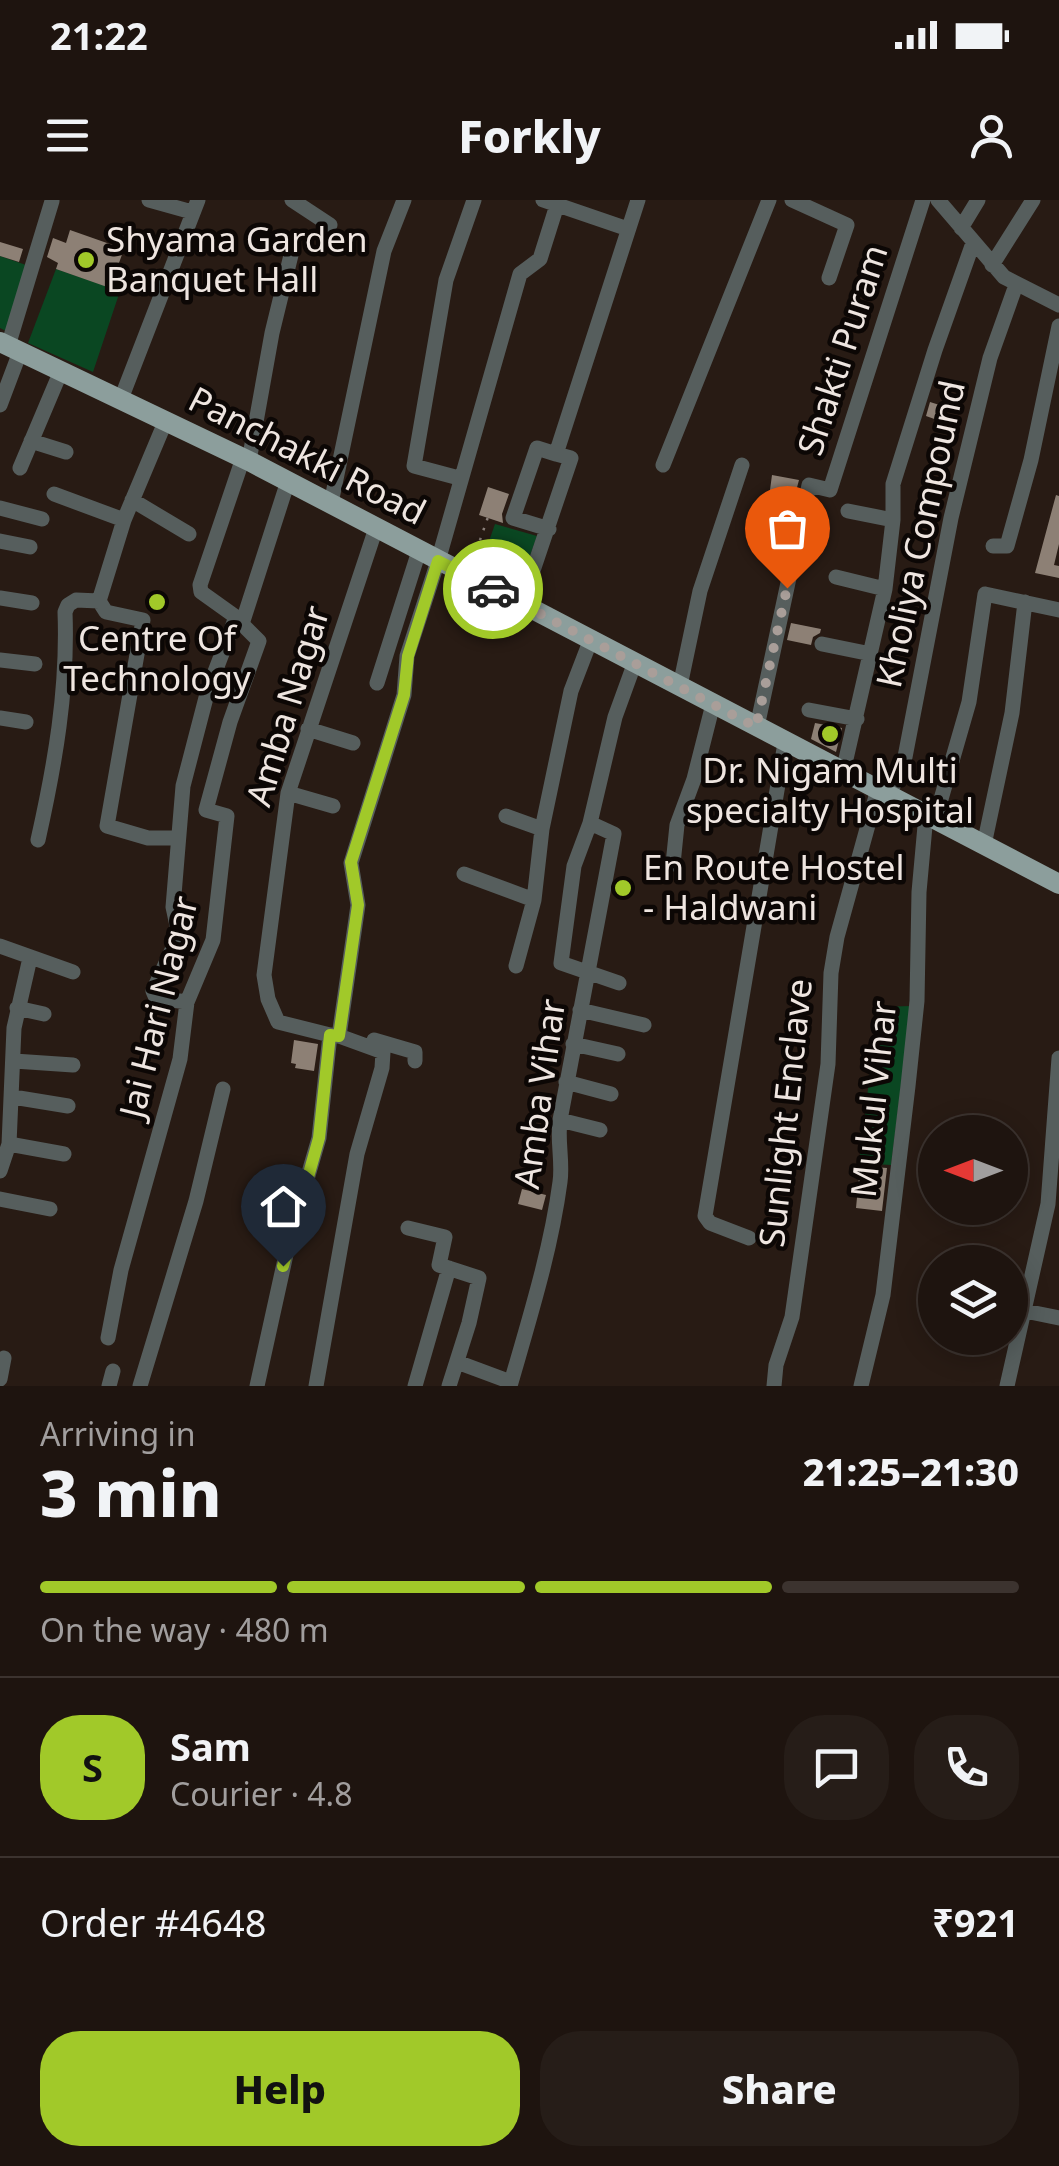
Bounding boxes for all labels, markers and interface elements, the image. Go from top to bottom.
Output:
text: 21:22 [50,9,148,61]
text: Forkly [458,105,601,166]
icon: menu [40,108,95,163]
icon: person [964,108,1019,163]
place label: Shyama Garden Banquet Hall [106,215,368,302]
street label: Shakti Puram [785,238,898,461]
marker: Shyama Garden Banquet Hall [75,249,97,271]
street label: Panchakki Road [181,375,434,535]
street label: Kholiya Compound [864,376,975,691]
pin [745,486,830,589]
icon: bag [760,501,815,556]
courier [443,539,543,639]
icon: car [466,562,521,617]
marker: Centre Of Technology [146,591,168,613]
street label: Amba Nagar [234,600,339,812]
place label: Centre Of Technology [63,614,251,701]
marker: Dr. Nigam Multi specialty Hospital [819,723,841,745]
place label: Dr. Nigam Multi specialty Hospital [686,746,974,833]
place label: En Route Hostel - Haldwani [643,843,905,930]
marker: En Route Hostel - Haldwani [612,877,634,899]
street label: Jai Hari Nagar [107,891,208,1126]
street label: Sunlight Enclave [747,976,822,1249]
street label: Amba Vihar [502,996,575,1192]
street label: Mukul Vihar [839,998,906,1200]
north arrow [918,1115,1028,1225]
map controls [918,1115,1028,1355]
pin [241,1164,326,1267]
icon: home [256,1179,311,1234]
button: layers [918,1245,1028,1355]
text: Arriving in [40,1412,195,1455]
text: 21:25–21:30 [803,1445,1019,1497]
text: 3 min [40,1448,222,1536]
text: On the way · 480 m [40,1608,329,1651]
button: chat [784,1715,889,1820]
button: phone [914,1715,1019,1820]
text: Sam [170,1720,251,1772]
text: S [82,1741,103,1793]
text: Courier · 4.8 [170,1772,353,1815]
text: Order #4648 [40,1896,266,1948]
text: ₹921 [932,1896,1019,1948]
button: Help [40,2031,520,2146]
button: Share [540,2031,1019,2146]

